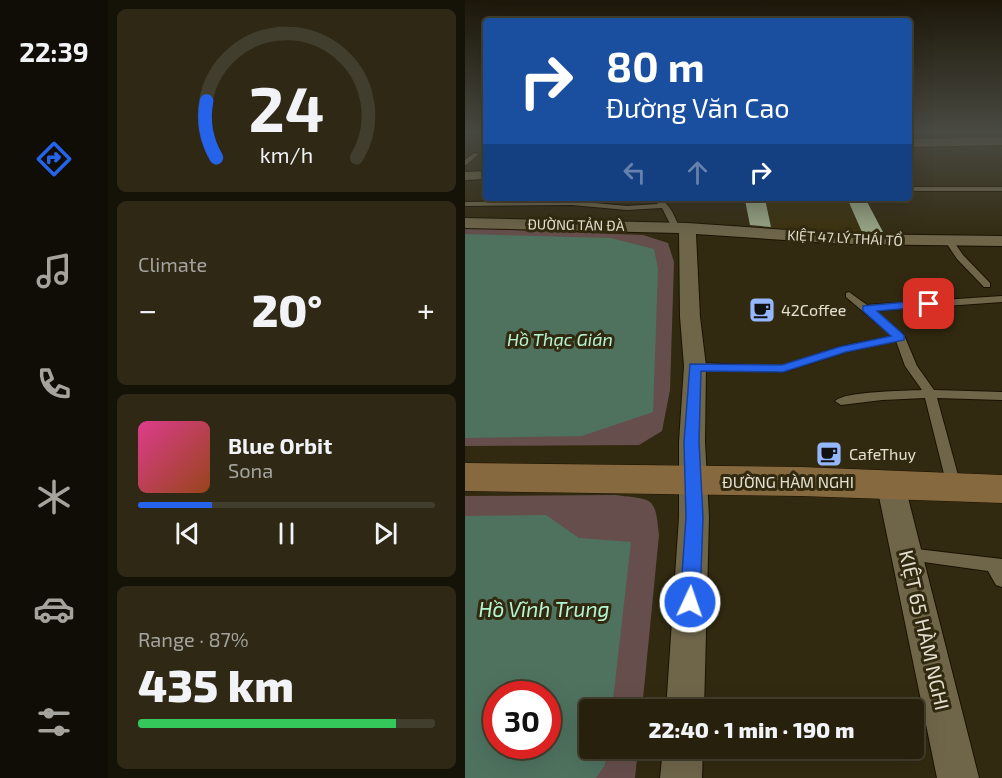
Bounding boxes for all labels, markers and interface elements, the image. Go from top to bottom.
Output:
text: 22:39 [19,35,89,67]
text: 80 m [606,40,705,90]
icon: right [507,42,585,120]
text: 24 [248,70,324,145]
text: Đường Văn Cao [606,91,790,123]
icon: directions [33,138,75,180]
text: km/h [260,142,313,167]
icon: left [618,156,651,189]
icon: ahead [681,156,714,189]
icon: right [744,156,777,189]
street label: ĐƯỜNG TẢN ĐÀ [527,215,625,234]
street label: KIỆT 47 LÝ THÁI TỔ [787,225,903,249]
icon: music [33,250,75,292]
text: Climate [138,252,207,276]
pin [903,278,954,329]
text: 20° [252,282,322,336]
icon: arrive [912,287,945,320]
text: − [138,289,157,329]
text: + [417,289,435,329]
cafe icon: 42Coffee [747,295,777,325]
place label: 42Coffee [781,300,846,319]
water label: Hồ Thạc Gián [507,328,613,350]
icon: phone [33,363,75,405]
text: Blue Orbit [228,432,332,458]
cafe icon: CafeThuy [814,439,844,469]
place label: CafeThuy [849,444,916,463]
text: Sona [228,458,273,482]
street label: ĐƯỜNG HÀM NGHI [722,472,854,491]
icon: climate [33,476,75,518]
icon: previous [171,517,204,550]
icon: pause [270,517,303,550]
icon: next [369,517,402,550]
street label: KIỆT 65 HÀM NGHI [895,547,955,712]
position arrow [658,570,722,634]
icon: car [33,588,75,630]
water label: Hồ Vĩnh Trung [478,596,610,621]
text: Range · 87% [138,627,249,651]
text: 435 km [138,657,294,711]
speed limit sign: 30 [483,681,561,759]
icon: filters [33,701,75,743]
text: 22:40 · 1 min · 190 m [649,716,854,742]

